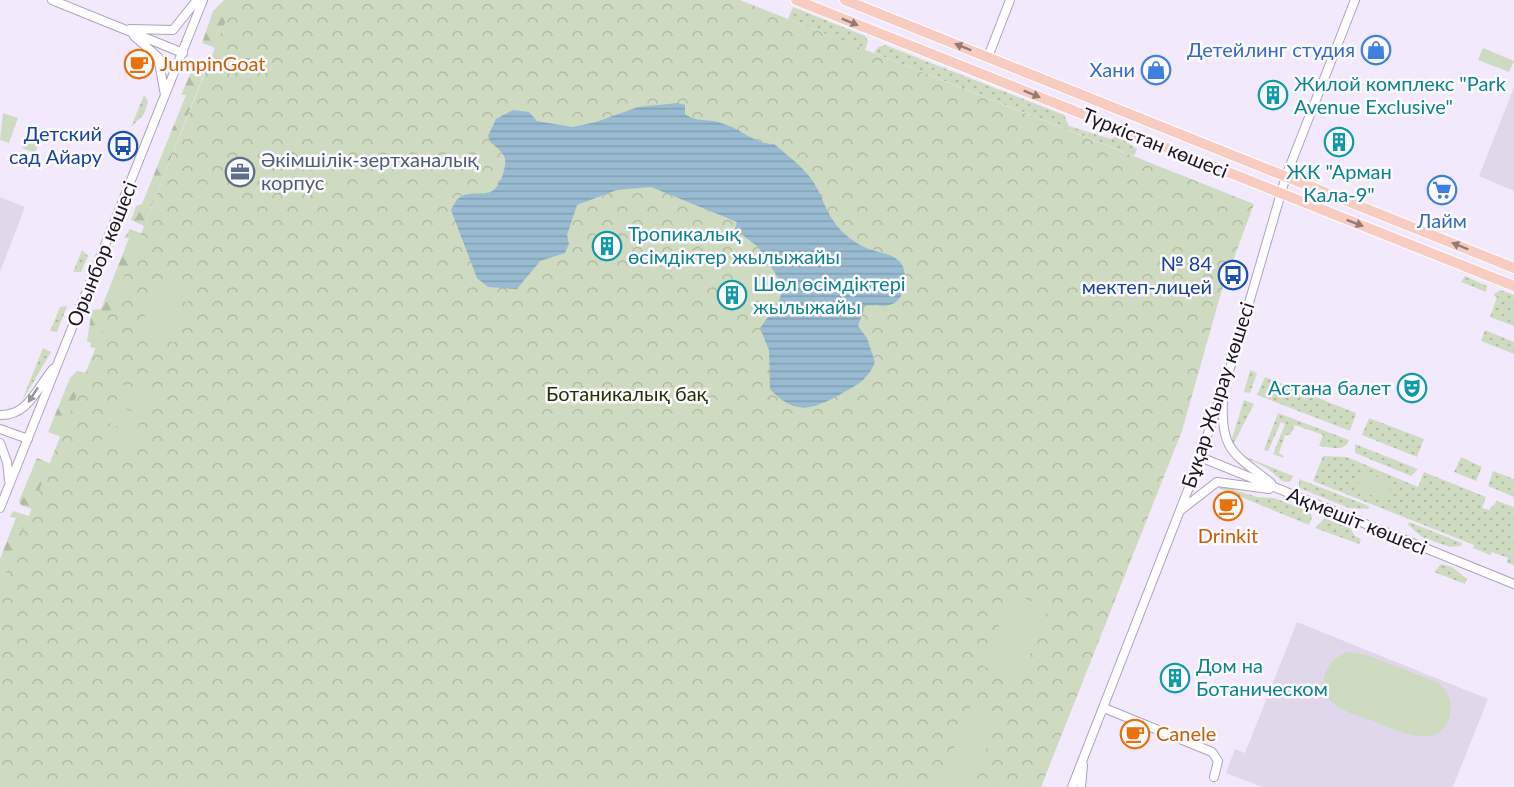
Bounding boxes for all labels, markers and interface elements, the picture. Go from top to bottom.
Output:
one-way arrow [842,17,860,27]
shop icon: Детейлинг студия [1360,34,1392,66]
place label: Детейлинг студия [1187,37,1355,61]
one-way arrow [953,42,971,52]
cafe icon: JumpinGoat [123,48,155,80]
place label: JumpinGoat [160,51,266,75]
shop icon: Хани [1140,54,1172,86]
place label: Хани [1089,57,1135,81]
place label: Жилой комплекс "Park Avenue Exclusive" [1294,71,1507,118]
building icon: Жилой комплекс "Park Avenue Exclusive" [1257,79,1289,111]
one-way arrow [1023,89,1041,99]
street label: Түркістан көшесі [1079,102,1232,182]
place label: Детский сад Айару [9,121,103,168]
building icon: ЖК "Арман Кала-9" [1323,126,1355,158]
bus stop icon: Детский сад Айару [107,130,139,162]
place label: Әкімшілік-зертханалық корпус [261,147,479,194]
office icon: Әкімшілік-зертханалық корпус [224,156,256,188]
place label: ЖК "Арман Кала-9" [1286,159,1392,206]
supermarket icon: Лайм [1426,174,1458,206]
street label: Орынбор көшесі [61,177,141,330]
place label: Лайм [1416,208,1467,232]
one-way arrow [1346,219,1364,228]
place label: Тропикалық өсімдіктер жылыжайы [628,221,840,268]
building icon: Тропикалық өсімдіктер жылыжайы [591,230,623,262]
one-way arrow [1451,241,1469,250]
place label: № 84 мектеп-лицей [1082,251,1212,298]
bus stop icon: № 84 мектеп-лицей [1217,259,1249,291]
place label: Шөл өсімдіктері жылыжайы [753,271,906,318]
building icon: Шөл өсімдіктері жылыжайы [716,279,748,311]
street label: Бұқар Жырау көшесі [1176,299,1258,491]
theatre icon: Астана балет [1396,372,1428,404]
place label: Астана балет [1268,375,1391,399]
park label: Ботаникалық бақ [546,381,709,405]
one-way arrow [27,386,39,402]
street label: Ақмешіт көшесі [1284,481,1431,559]
cafe icon: Drinkit [1212,490,1244,522]
place label: Drinkit [1198,523,1258,547]
place label: Дом на Ботаническом [1196,653,1328,700]
building icon: Дом на Ботаническом [1159,662,1191,694]
cafe icon: Canele [1119,718,1151,750]
place label: Canele [1156,721,1216,745]

